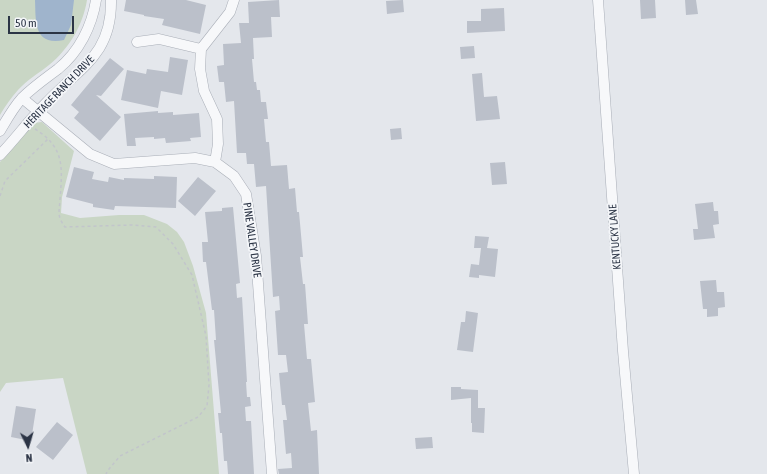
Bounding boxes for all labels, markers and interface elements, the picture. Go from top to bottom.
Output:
scale bar [10,8,76,34]
text: 50 m [15,16,37,30]
street label: HERITAGE RANCH DRIVE [21,53,97,131]
street label: PINE VALLEY DRIVE [240,202,264,278]
street label: KENTUCKY LANE [606,204,624,270]
north arrow [8,426,48,466]
text: N [25,452,33,464]

